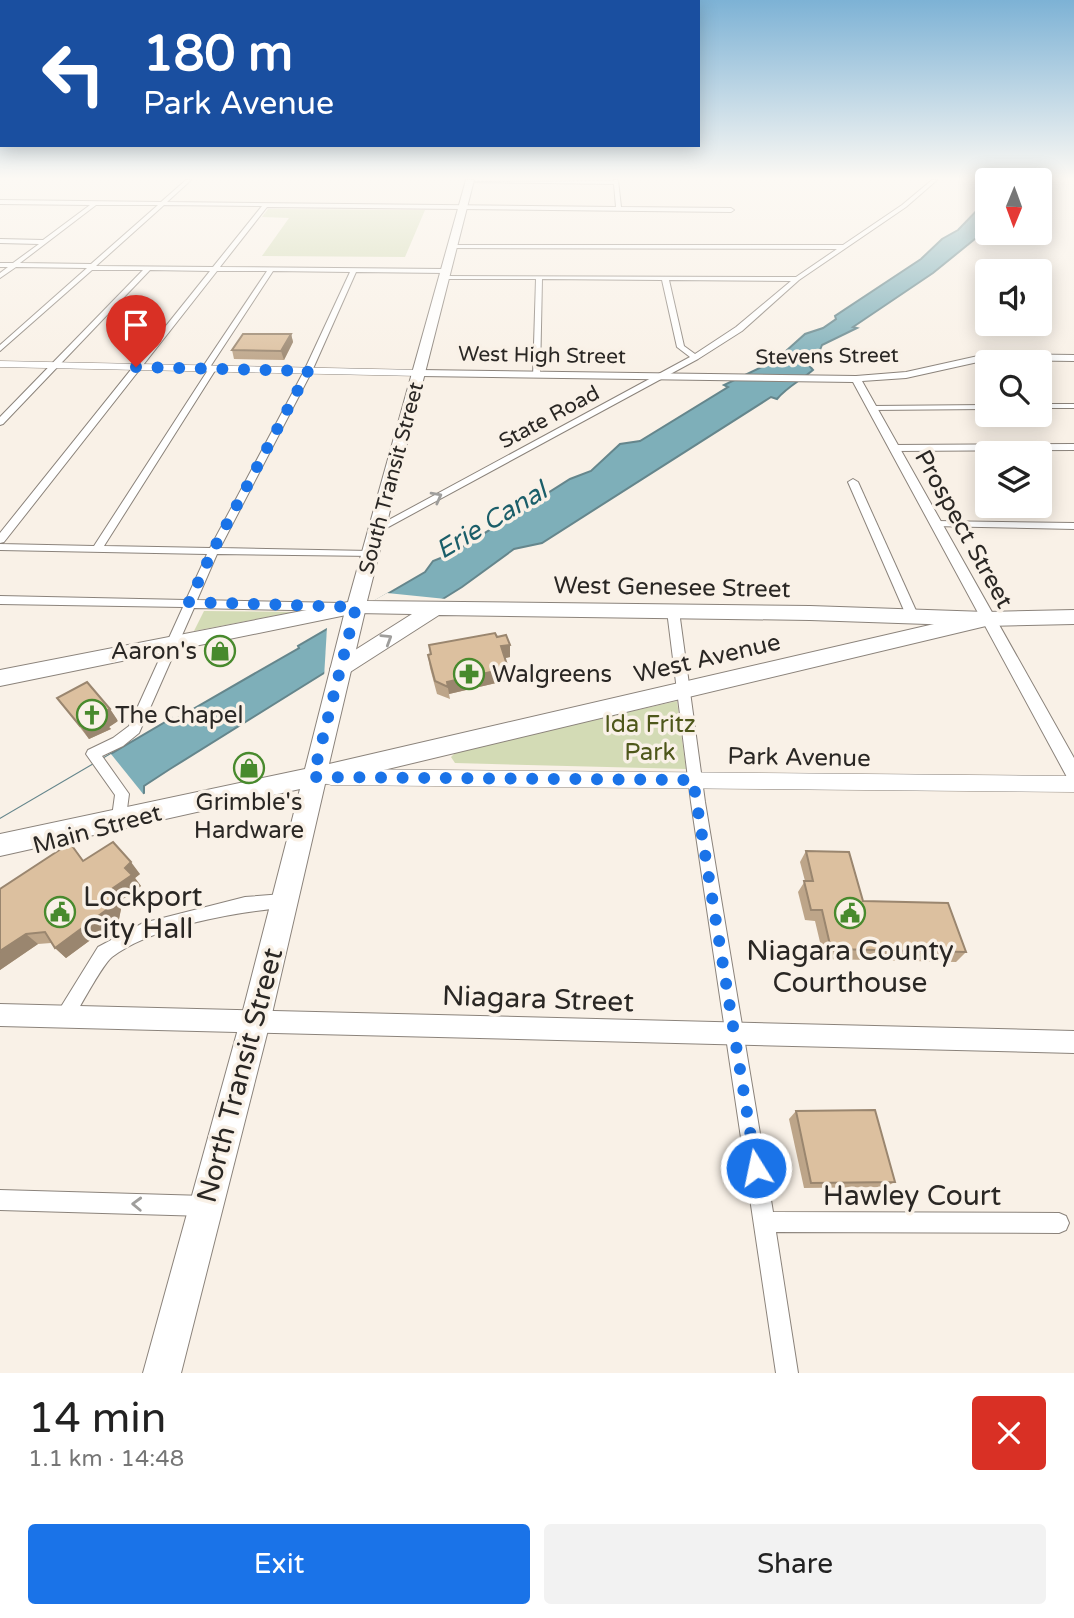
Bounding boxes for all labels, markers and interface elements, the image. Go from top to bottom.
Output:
text: 180 m [143,25,293,84]
icon: left [28,28,119,119]
text: Park Avenue [143,85,334,123]
north arrow [975,168,1052,245]
map controls [975,168,1052,518]
button: sound [975,259,1052,336]
pin [106,295,166,367]
icon: arrive [117,306,155,344]
street label: West High Street [458,342,626,369]
street label: Stevens Street [755,343,899,370]
button: search [975,350,1052,427]
street label: South Transit Street [354,379,429,577]
street label: State Road [495,381,604,454]
button: layers [975,441,1052,518]
street label: Prospect Street [908,445,1019,613]
water label: Erie Canal [430,473,555,566]
one-way arrow [430,492,442,505]
street label: West Genesee Street [553,571,791,604]
street label: West Avenue [631,628,783,689]
shop icon: Aaron's [203,634,237,668]
one-way arrow [380,634,393,647]
place label: Aaron's [111,637,197,666]
pharmacy icon: Walgreens [452,657,486,691]
place label: Walgreens [492,660,612,689]
church icon: The Chapel [75,698,109,732]
place label: The Chapel [115,701,243,730]
park label: Ida Fritz Park [604,710,696,767]
street label: Park Avenue [727,742,871,773]
shop icon: Grimble's Hardware [232,751,266,785]
place label: Grimble's Hardware [194,788,304,845]
street label: Main Street [30,798,165,861]
place label: Lockport City Hall [83,880,203,946]
public building icon: Lockport City Hall [43,895,77,929]
public building icon: Niagara County Courthouse [833,896,867,930]
place label: Niagara County Courthouse [746,934,954,1000]
street label: North Transit Street [190,944,290,1206]
street label: Niagara Street [441,979,635,1019]
position arrow [719,1131,793,1205]
street label: Hawley Court [823,1179,1001,1213]
one-way arrow [131,1196,142,1211]
text: 14 min [28,1393,166,1444]
button: close [972,1396,1046,1470]
text: 1.1 km · 14:48 [28,1445,184,1473]
button: Exit [28,1524,530,1604]
button: Share [544,1524,1046,1604]

